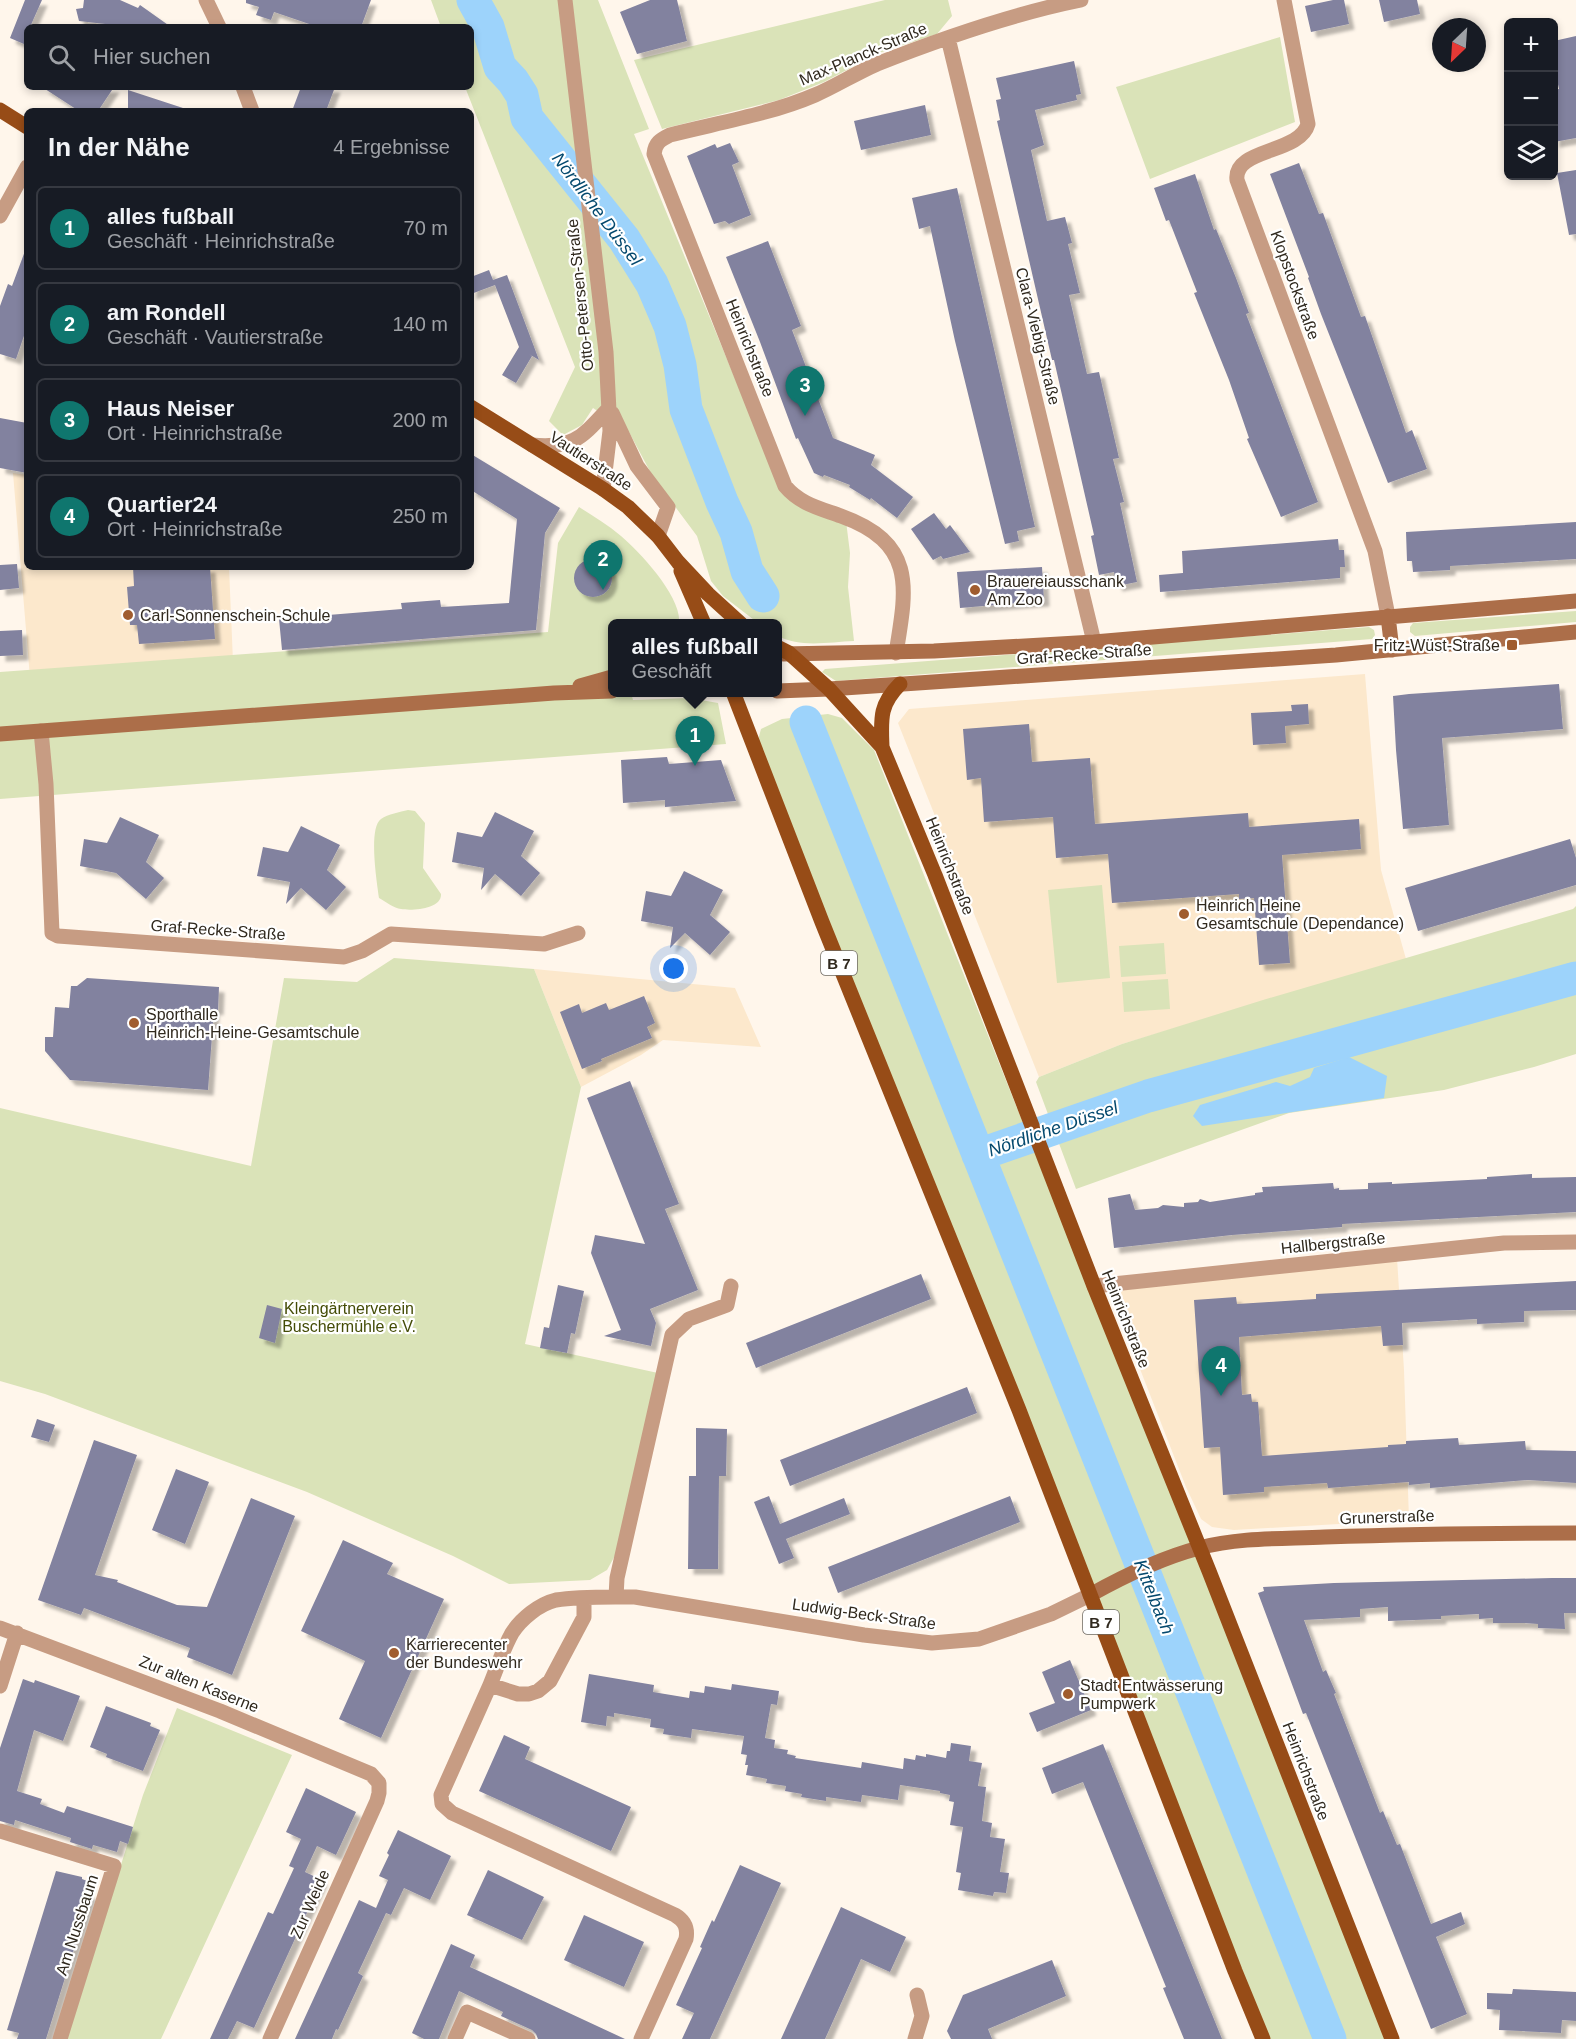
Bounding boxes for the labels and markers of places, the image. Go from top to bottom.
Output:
pin: 3 [786,366,824,416]
pin: 2 [584,540,622,590]
place label: Brauereiausschank Am Zoo [987,573,1125,608]
marker: Brauereiausschank Am Zoo [968,583,982,597]
place label: Carl-Sonnenschein-Schule [140,607,330,624]
marker: Carl-Sonnenschein-Schule [121,608,135,622]
place label: Fritz-Wüst-Straße [1374,637,1500,654]
marker: Fritz-Wüst-Straße [1505,638,1519,652]
pin: 1 [676,716,714,766]
place label: Heinrich Heine Gesamtschule (Dependance) [1196,897,1404,932]
marker: Heinrich Heine Gesamtschule (Dependance) [1177,907,1191,921]
place label: Sporthalle Heinrich-Heine-Gesamtschule [146,1006,360,1041]
marker: Sporthalle Heinrich-Heine-Gesamtschule [127,1016,141,1030]
pin: 4 [1202,1346,1240,1396]
place label: Karrierecenter der Bundeswehr [406,1636,523,1671]
marker: Karrierecenter der Bundeswehr [387,1646,401,1660]
place label: Stadt Entwässerung Pumpwerk [1080,1677,1223,1712]
marker: Stadt Entwässerung Pumpwerk [1061,1687,1075,1701]

